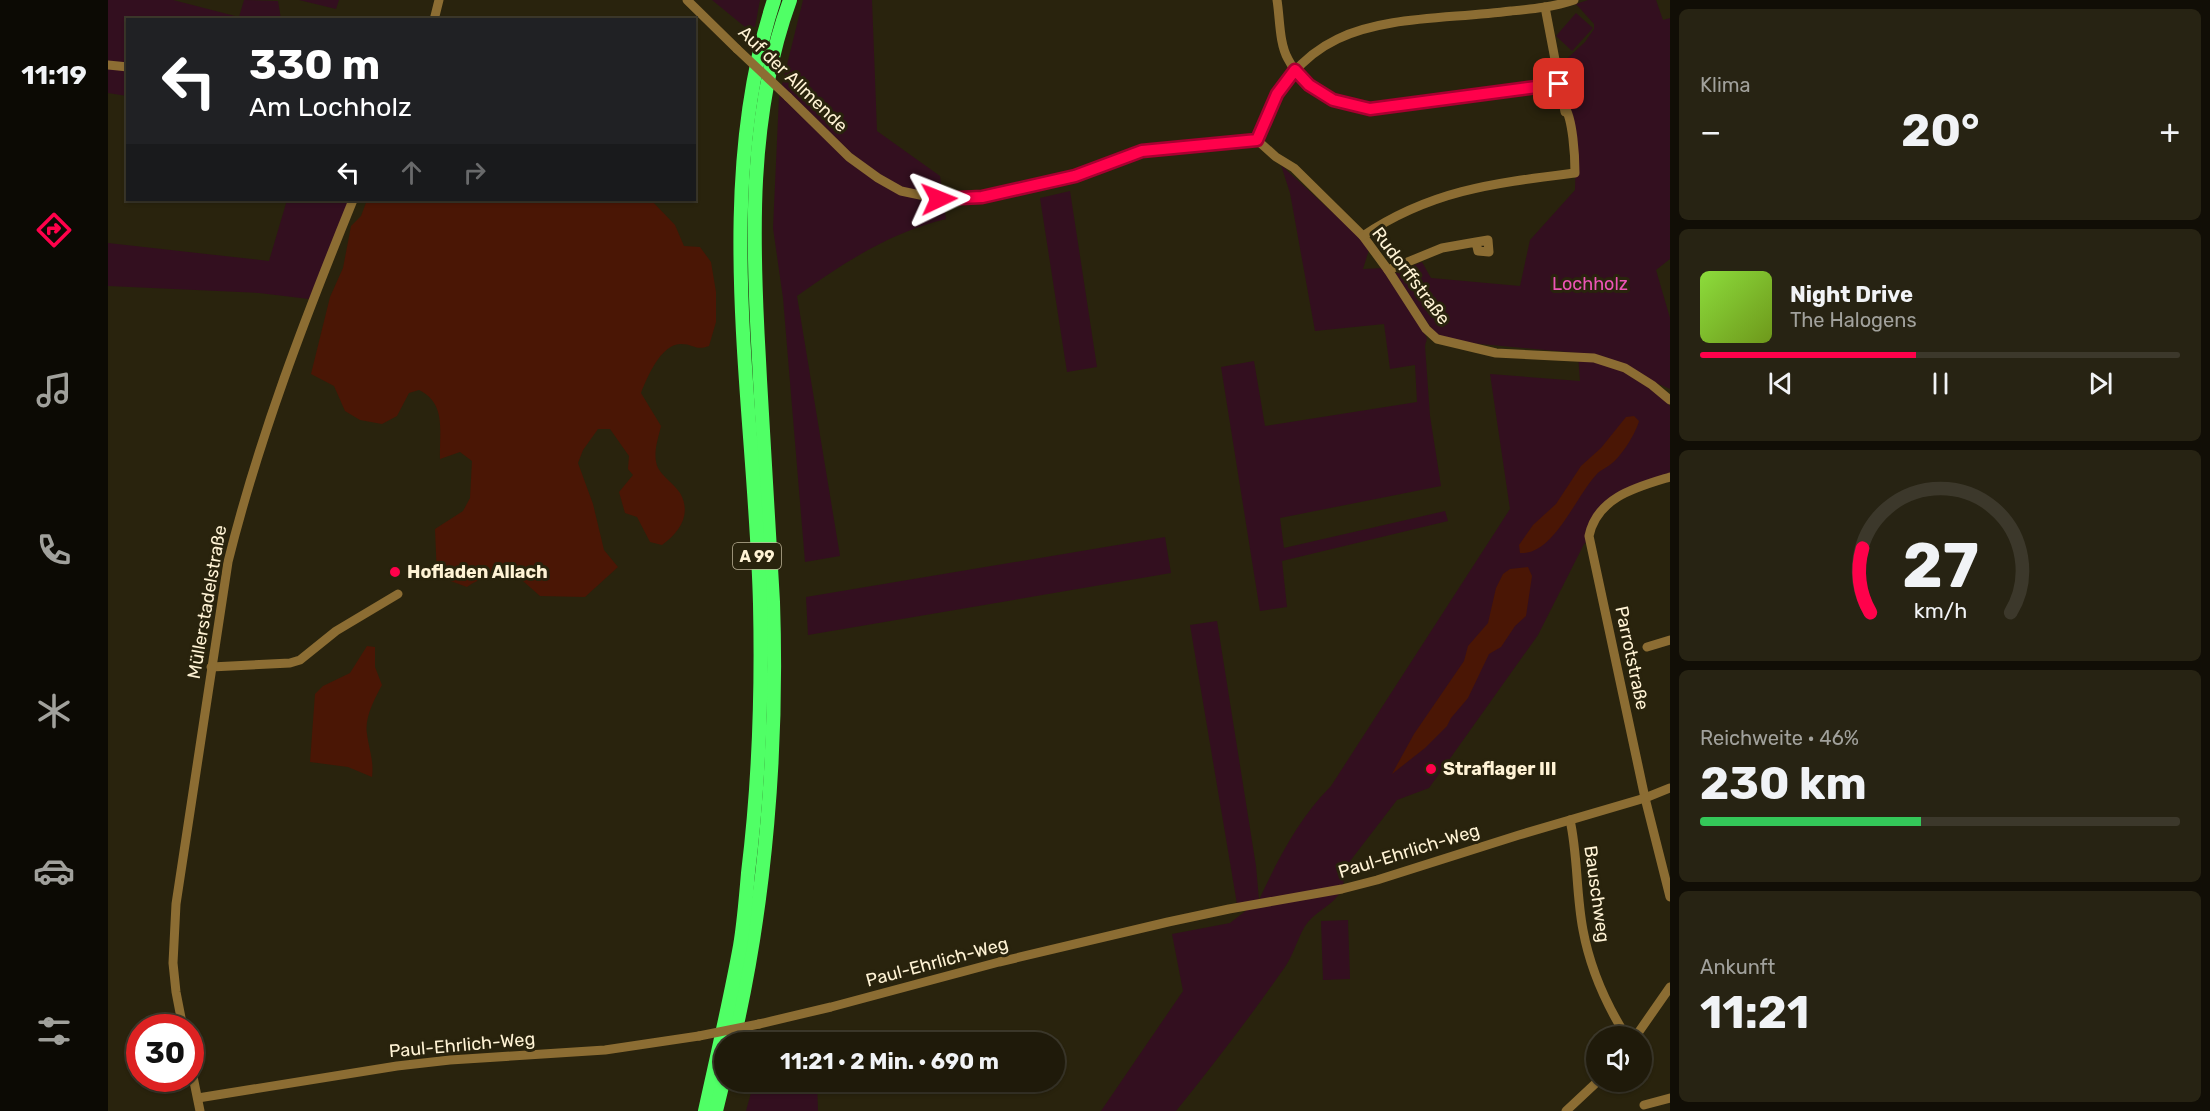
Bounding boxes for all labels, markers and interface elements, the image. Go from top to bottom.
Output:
street label: Auf der Allmende [734,21,852,137]
text: 330 m [249,40,380,90]
icon: left [150,42,228,120]
pin [1533,58,1584,109]
text: 11:19 [21,59,87,91]
icon: arrive [1542,67,1575,100]
text: Klima [1700,73,1751,97]
text: Am Lochholz [249,91,412,123]
text: 20° [1901,104,1980,157]
text: − [1700,112,1721,151]
text: + [2159,112,2180,151]
icon: left [332,156,365,189]
icon: ahead [395,156,428,189]
icon: right [458,156,491,189]
position arrow [907,167,971,231]
icon: directions [33,209,75,251]
street label: Rudorffstraße [1367,223,1455,329]
park label: Lochholz [1552,273,1628,295]
text: Night Drive [1790,281,1913,308]
text: The Halogens [1790,308,1917,332]
icon: previous [1764,367,1797,400]
icon: pause [1924,367,1957,400]
icon: next [2084,367,2117,400]
icon: music [33,369,75,411]
street label: Müllerstadelstraße [183,523,231,681]
icon: phone [33,529,75,571]
text: 27 [1902,529,1978,603]
road number: A 99 [733,543,781,569]
place label: Hofladen Allach [407,561,548,583]
marker: Hofladen Allach [388,565,402,579]
text: km/h [1913,598,1967,623]
street label: Parrotstraße [1610,604,1654,712]
icon: climate [33,690,75,732]
text: Reichweite · 46% [1700,726,1859,750]
text: 230 km [1700,757,1867,810]
place label: Straflager III [1443,758,1556,780]
marker: Straflager III [1424,762,1438,776]
street label: Paul-Ehrlich-Weg [1336,819,1482,883]
street label: Bauschweg [1579,844,1615,944]
icon: car [33,850,75,892]
street label: Paul-Ehrlich-Weg [863,932,1011,992]
text: Ankunft [1700,955,1775,979]
text: 11:21 [1700,986,1810,1039]
icon: filters [33,1010,75,1052]
speed limit sign: 30 [126,1014,204,1092]
map controls [1586,1026,1652,1092]
button: sound [1586,1026,1652,1092]
street label: Paul-Ehrlich-Weg [388,1028,536,1062]
text: 11:21 · 2 Min. · 690 m [780,1048,999,1075]

